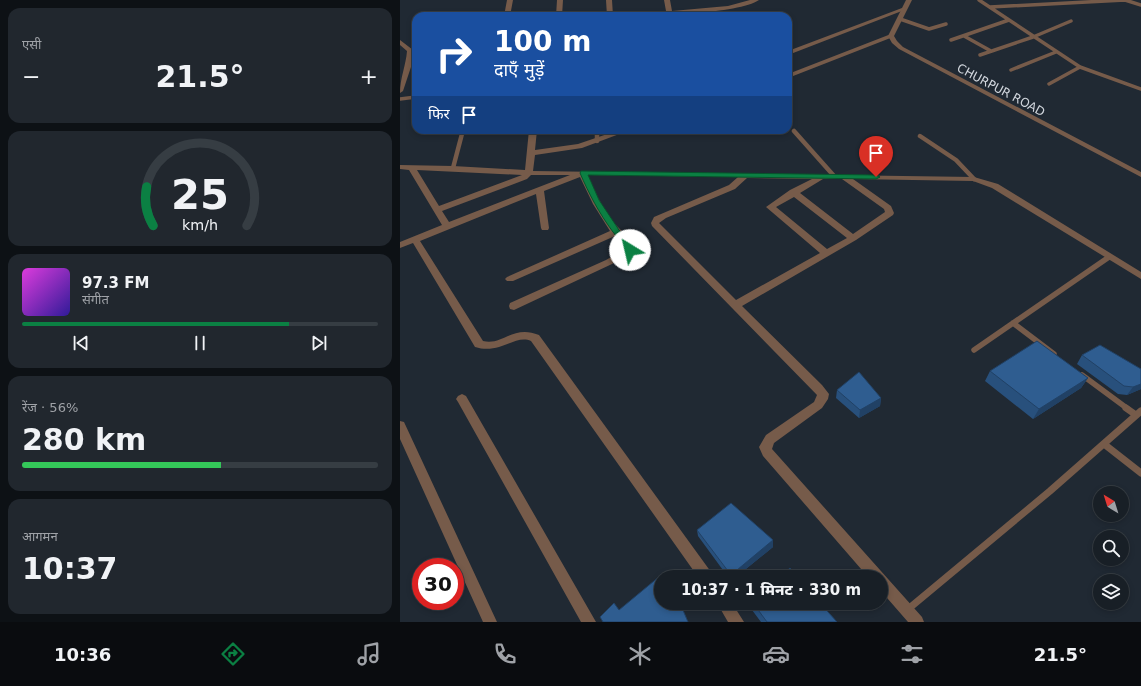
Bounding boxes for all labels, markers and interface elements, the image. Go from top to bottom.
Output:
text: 100 m [494,25,591,58]
icon: right [428,28,480,80]
text: एसी [22,37,41,52]
text: 21.5° [155,59,245,94]
text: दाएँ मुड़ें [494,59,544,80]
street label: CHURPUR ROAD [955,61,1047,119]
text: − [22,64,40,89]
text: + [360,64,378,89]
icon: arrive [458,104,480,126]
text: फिर [428,105,450,123]
pin [859,136,893,177]
icon: arrive [865,142,887,164]
text: 25 [171,170,229,219]
text: km/h [182,217,218,233]
position arrow [609,229,651,271]
text: 97.3 FM [82,274,149,292]
text: संगीत [82,292,109,307]
icon: previous [70,332,92,354]
icon: pause [189,332,211,354]
icon: next [308,332,330,354]
text: रेंज · 56% [22,400,78,415]
text: 280 km [22,422,146,457]
north arrow [1093,486,1129,522]
map controls [1093,486,1129,610]
text: आगमन [22,529,58,544]
button: search [1093,530,1129,566]
text: 10:37 [22,551,118,586]
speed limit sign: 30 [412,558,464,610]
button: layers [1093,574,1129,610]
text: 10:37 · 1 मिनट · 330 m [681,581,861,599]
icon: directions [219,640,247,668]
icon: music [355,640,383,668]
icon: phone [491,640,519,668]
icon: climate [626,640,654,668]
icon: car [762,640,790,668]
icon: filters [898,640,926,668]
text: 10:36 [54,644,111,665]
text: 21.5° [1034,644,1087,665]

